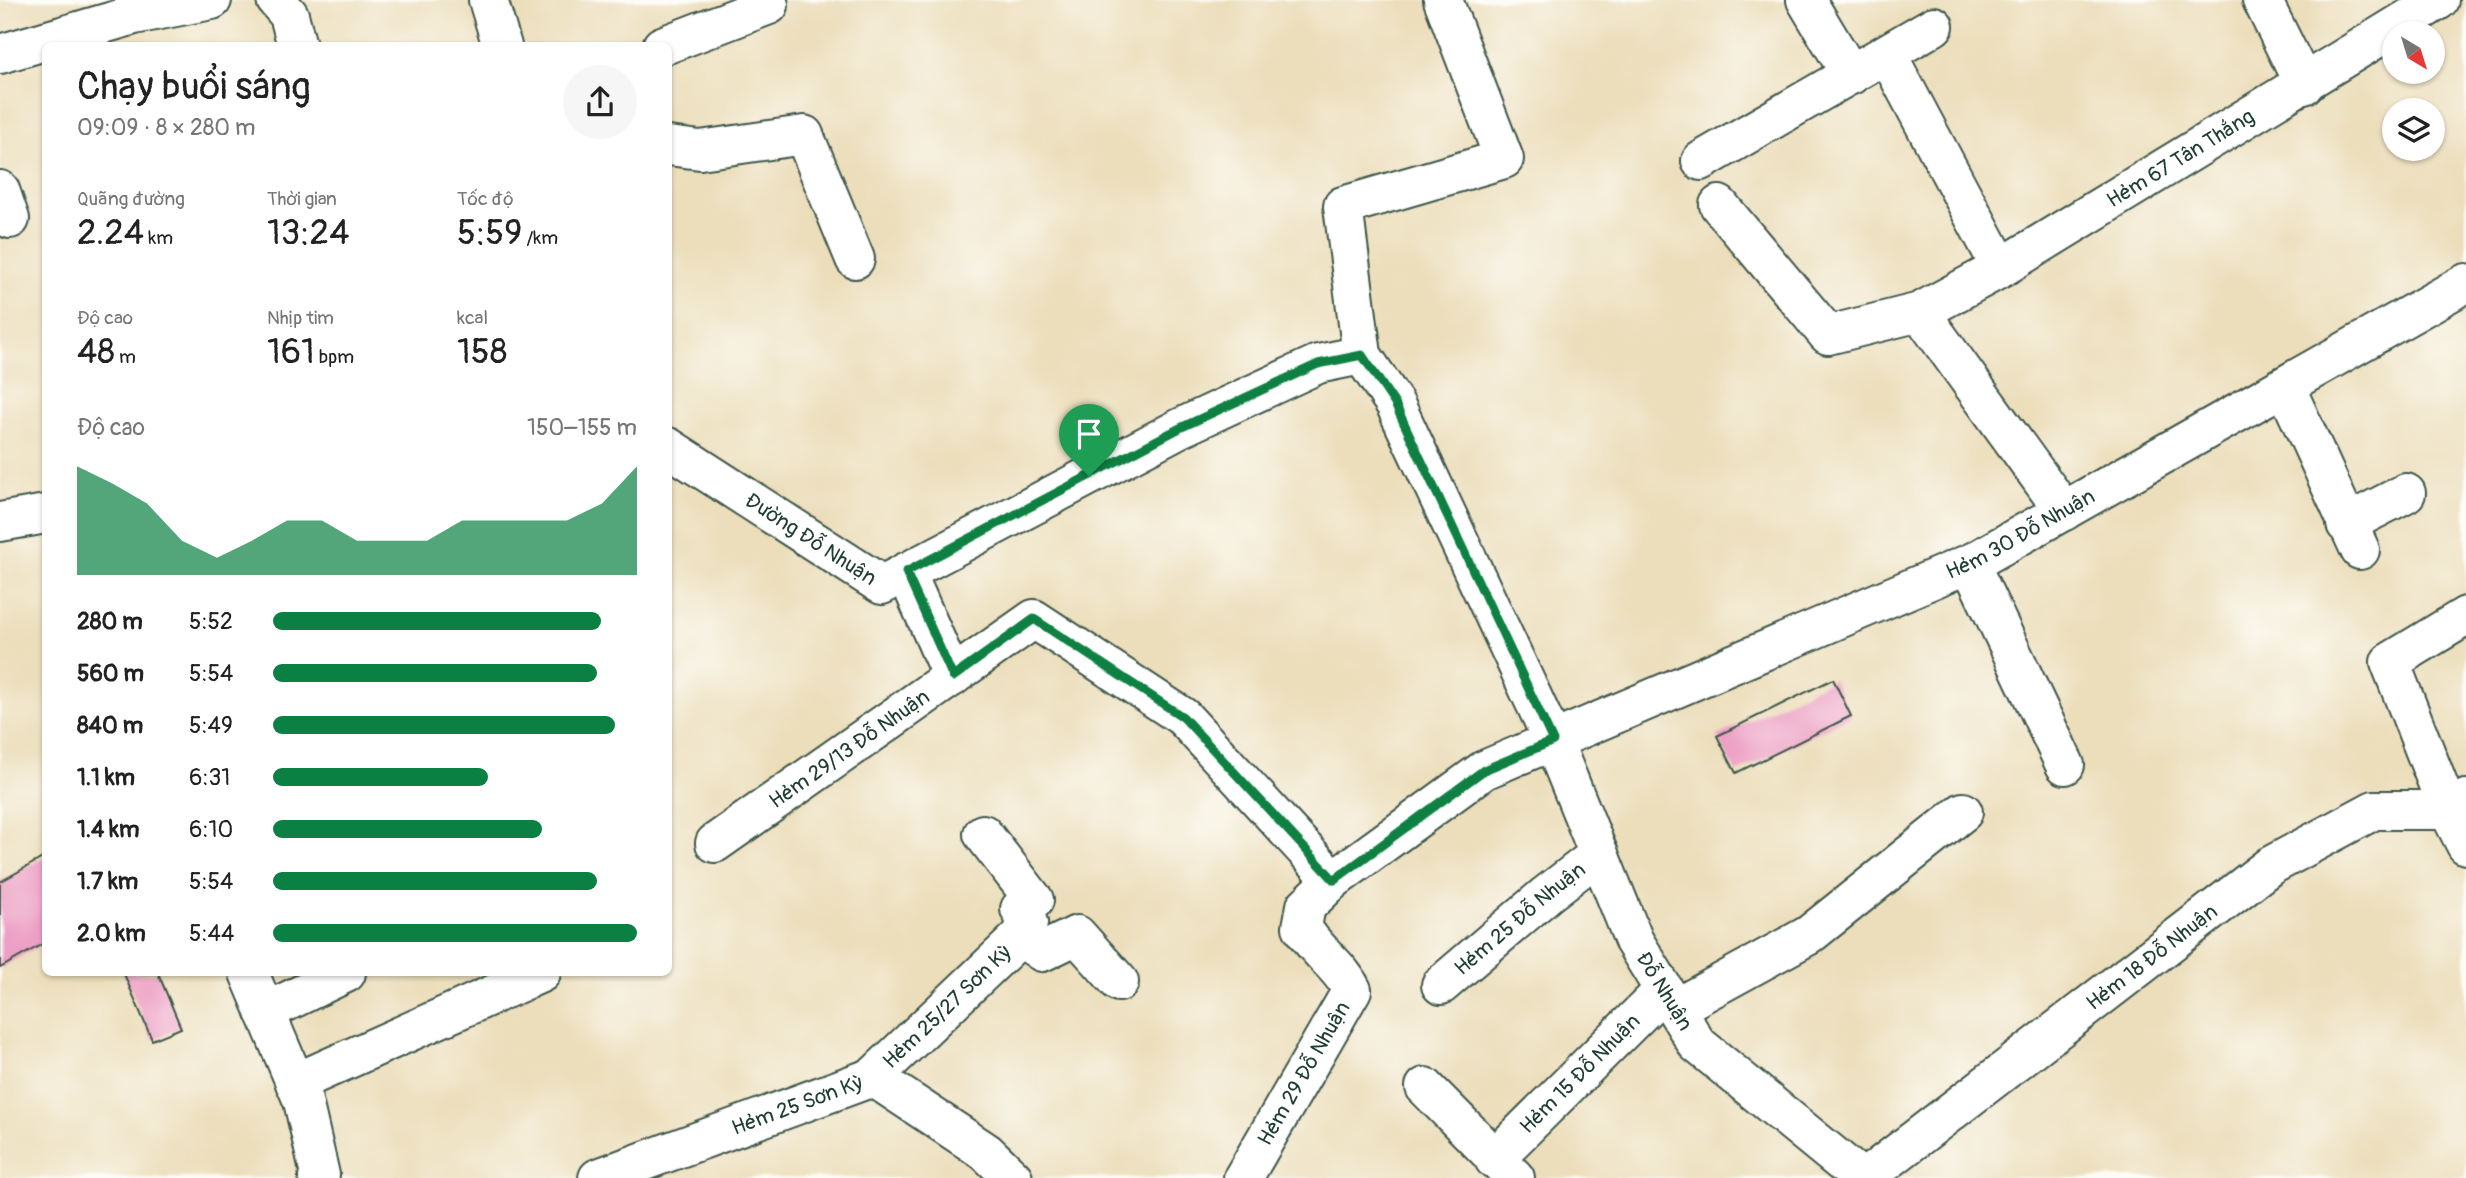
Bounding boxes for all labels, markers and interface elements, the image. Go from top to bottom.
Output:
north arrow [2382,21,2445,84]
map controls [2382,21,2445,161]
text: Chạy buổi sáng [77,63,311,111]
button: share [563,65,637,139]
button: layers [2382,98,2445,161]
street label: Hẻm 67 Tân Thắng [2102,103,2259,214]
text: 09:09 · 8 × 280 m [77,113,255,142]
text: Quãng đường [77,187,185,211]
text: Thời gian [267,187,337,211]
text: Tốc độ [457,187,514,211]
text: 2.24 [77,211,144,255]
text: 13:24 [267,211,349,255]
text: 5:59 [457,211,522,255]
text: km [144,226,173,250]
text: /km [522,226,558,250]
text: Độ cao [77,306,133,330]
text: Nhịp tim [267,306,334,330]
text: kcal [457,306,488,330]
text: 48 [77,330,115,374]
text: 161 [267,330,315,374]
text: 158 [457,330,507,374]
text: m [115,345,136,369]
text: bpm [315,345,354,369]
pin [1059,404,1119,476]
text: Độ cao [77,413,145,442]
text: 150–155 m [527,413,637,442]
icon: arrive [1070,415,1108,453]
street label: Hẻm 30 Đỗ Nhuận [1942,483,2100,586]
street label: Đường Đỗ Nhuận [740,487,882,592]
text: 280 m [77,607,143,636]
text: 5:52 [189,607,233,636]
text: 560 m [77,659,144,688]
text: 5:54 [189,659,233,688]
street label: Hẻm 29/13 Đỗ Nhuận [764,684,935,815]
text: 840 m [77,711,143,740]
text: 5:49 [189,711,233,740]
text: 1.1 km [77,763,135,792]
text: 6:31 [189,763,230,792]
text: 1.4 km [77,815,139,844]
text: 6:10 [189,815,233,844]
street label: Hẻm 25 Đỗ Nhuận [1449,856,1591,982]
text: 1.7 km [77,867,138,896]
text: 5:54 [189,867,233,896]
street label: Hẻm 18 Đỗ Nhuận [2081,898,2223,1017]
text: 2.0 km [77,919,146,948]
text: 5:44 [189,919,234,948]
street label: Hẻm 25/27 Sơn Kỳ [877,939,1017,1075]
street label: Đỗ Nhuận [1630,947,1699,1036]
street label: Hẻm 29 Đỗ Nhuận [1252,997,1357,1151]
street label: Hẻm 15 Đỗ Nhuận [1514,1008,1646,1140]
street label: Hẻm 25 Sơn Kỳ [728,1069,866,1142]

